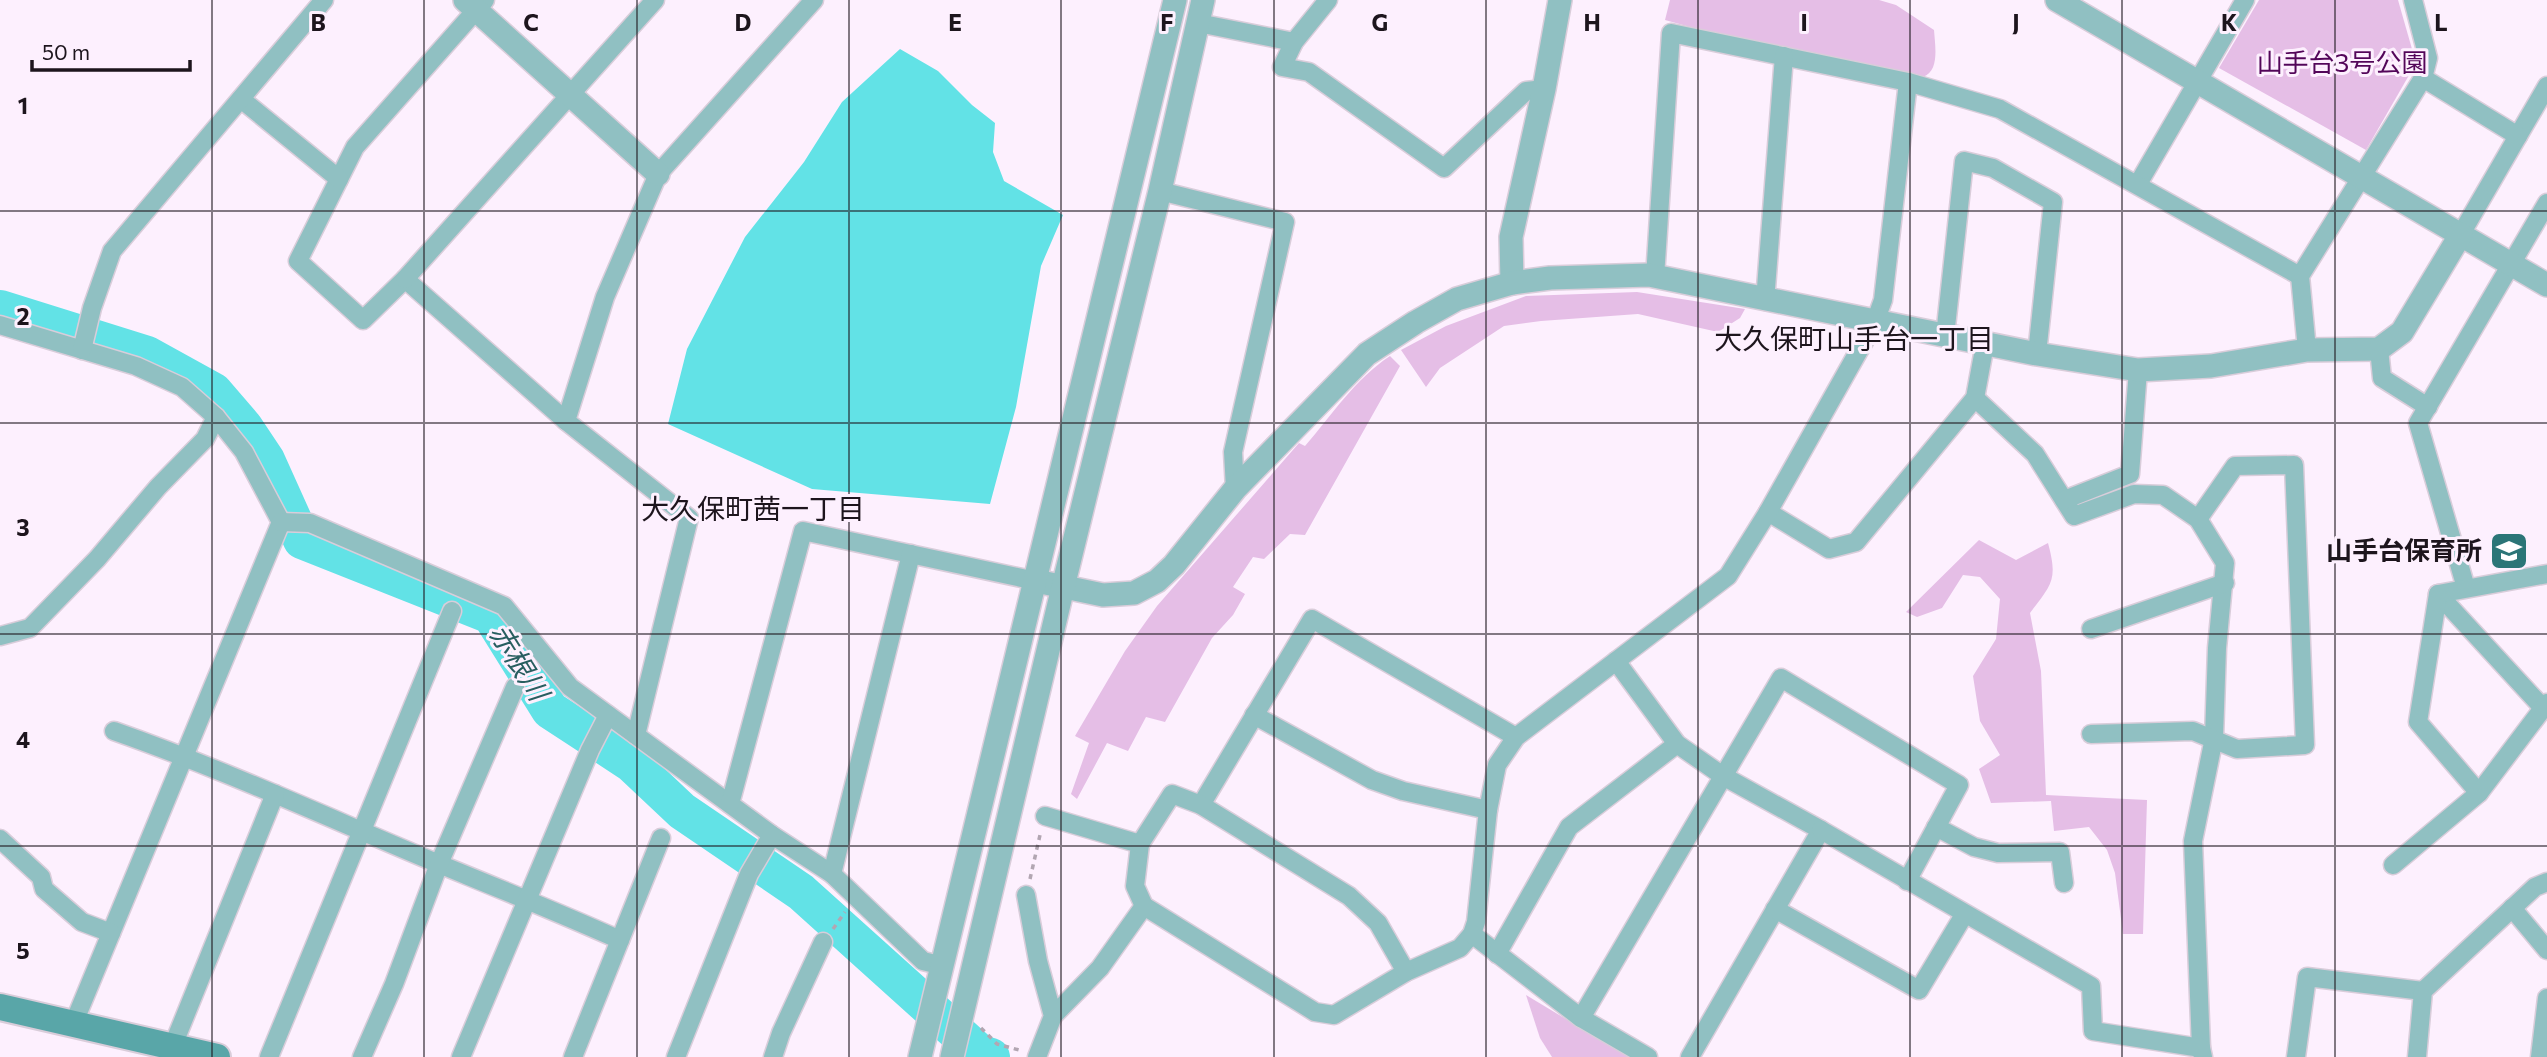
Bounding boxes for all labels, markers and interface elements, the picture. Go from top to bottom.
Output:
text: B [310,8,326,36]
text: C [523,8,539,36]
text: D [735,8,752,36]
text: E [948,8,962,36]
text: F [1160,8,1174,36]
text: G [1372,8,1388,36]
text: H [1583,8,1601,36]
text: I [1800,8,1808,36]
text: J [2012,8,2020,36]
text: K [2221,8,2237,36]
text: L [2434,8,2448,36]
scale bar [32,28,189,72]
text: 50 m [42,39,90,64]
park label: 山手台3号公園 [2257,46,2427,77]
text: 1 [18,91,28,119]
text: 2 [16,302,30,330]
district label: 大久保町山手台一丁目 [1714,321,1994,355]
district label: 大久保町茜一丁目 [641,491,865,525]
text: 3 [16,513,30,541]
school or university icon: 山手台保育所 [2488,530,2530,572]
place label: 山手台保育所 [2326,534,2482,565]
water label: 赤根川 [483,617,558,709]
text: 4 [16,725,30,753]
text: 5 [16,936,30,964]

